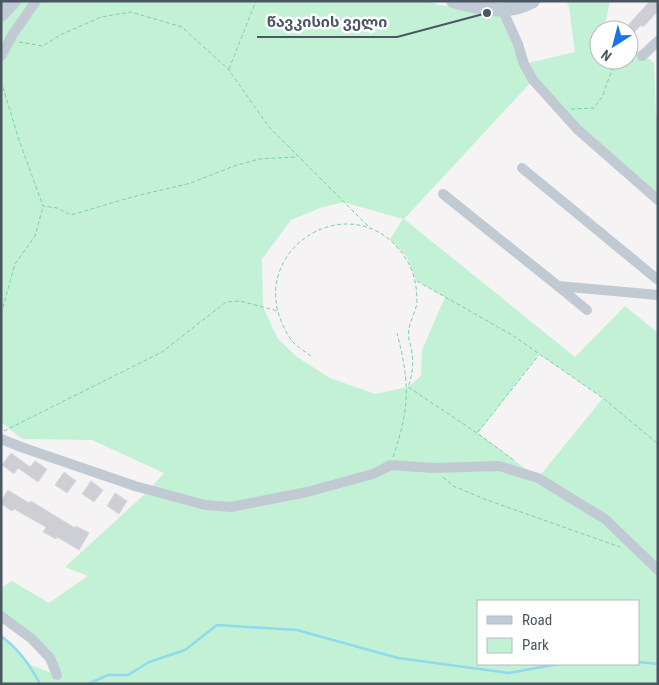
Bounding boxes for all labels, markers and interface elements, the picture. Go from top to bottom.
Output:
callout: წავკისის ველი [257,7,397,37]
text: წავკისის ველი [267,13,387,31]
north arrow [589,20,639,70]
text: N [598,47,615,65]
legend [477,600,639,665]
text: Road [522,611,552,629]
text: Park [522,636,549,654]

